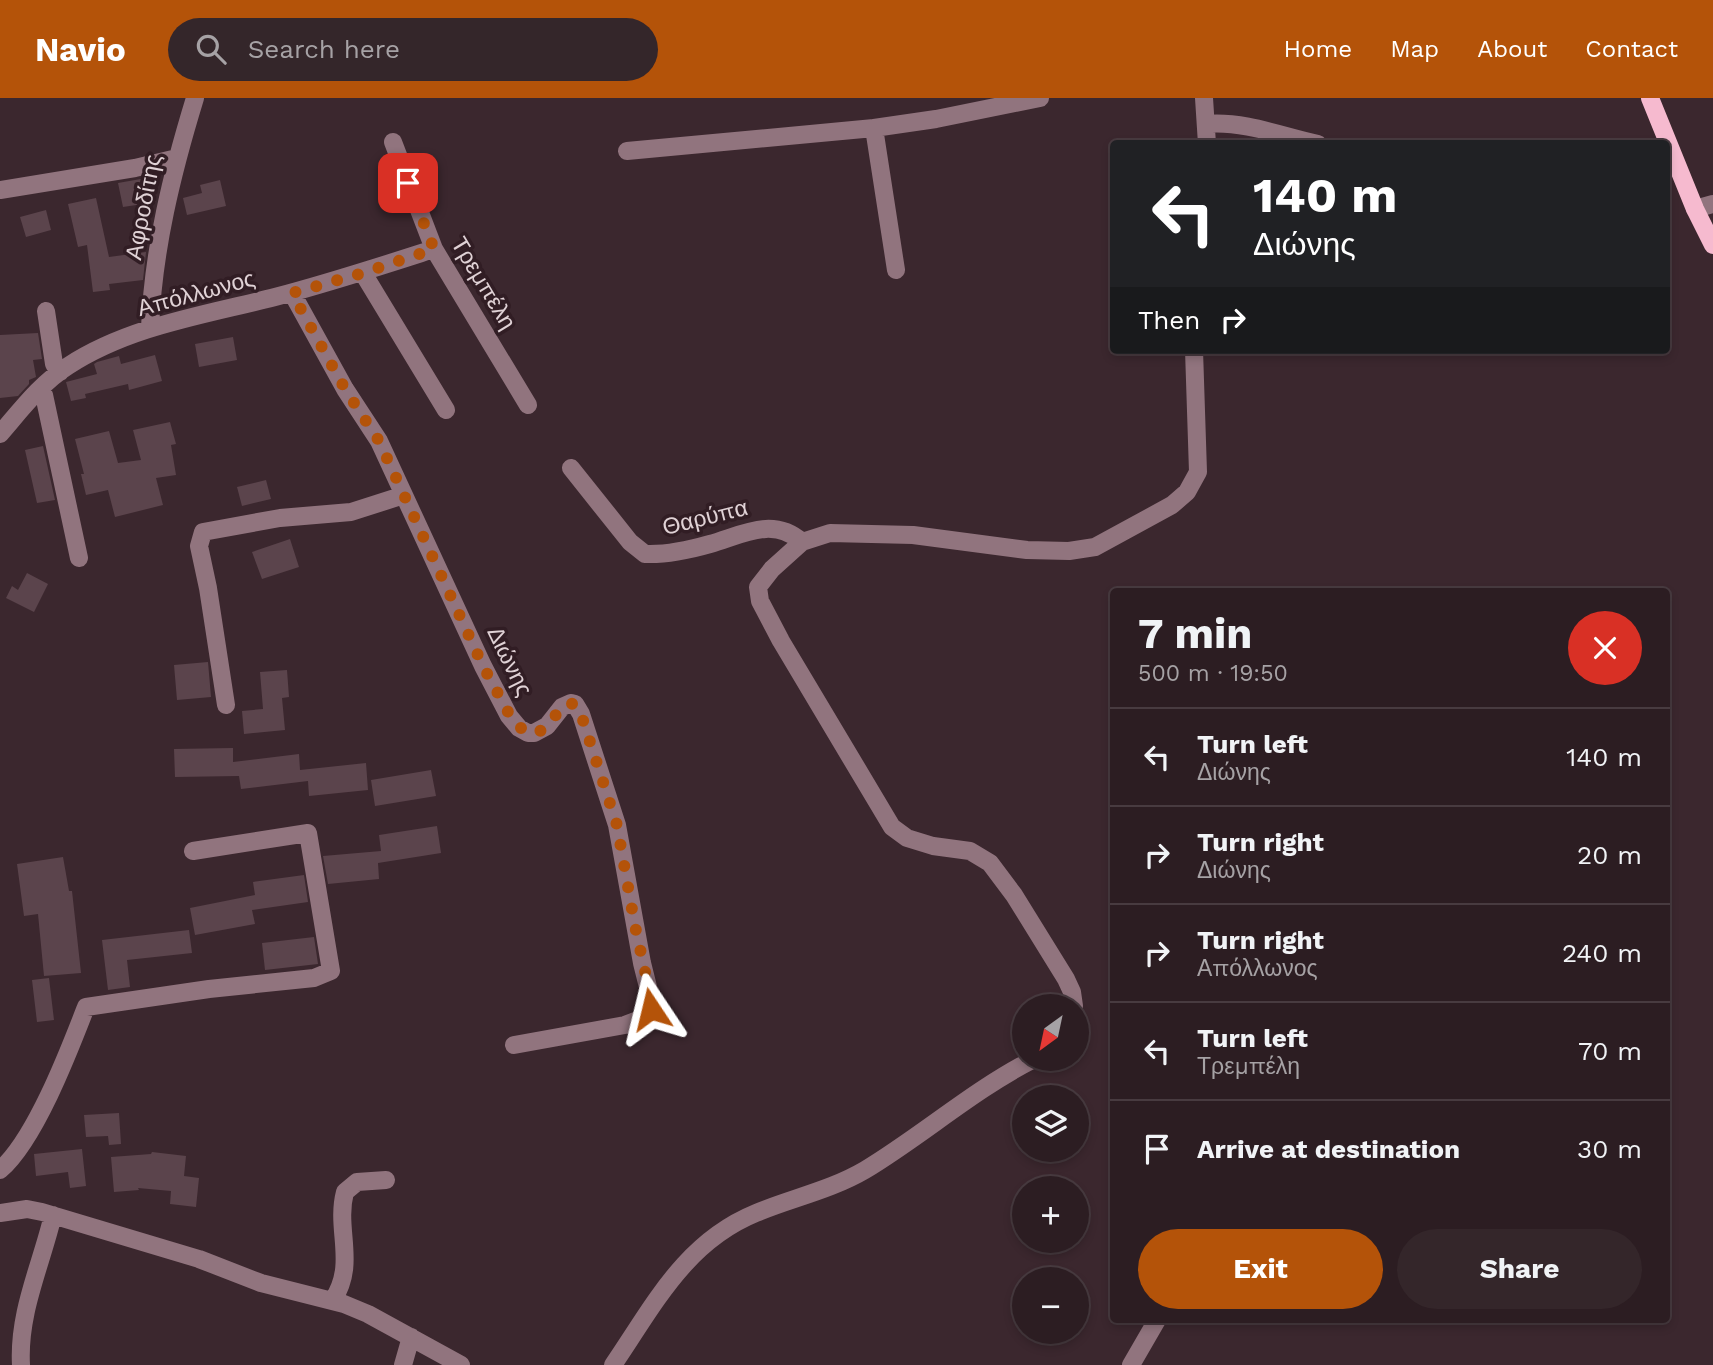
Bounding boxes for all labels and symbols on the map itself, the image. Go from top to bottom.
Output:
street label: Αφροδίτης [120,152,167,262]
pin [378,153,438,213]
street label: Τρεμπέλη [445,232,522,334]
street label: Απόλλωνος [134,265,258,322]
street label: Θαρύπα [660,494,751,541]
street label: Διώνης [481,622,538,700]
position arrow [614,972,688,1046]
north arrow [1012,994,1088,1071]

